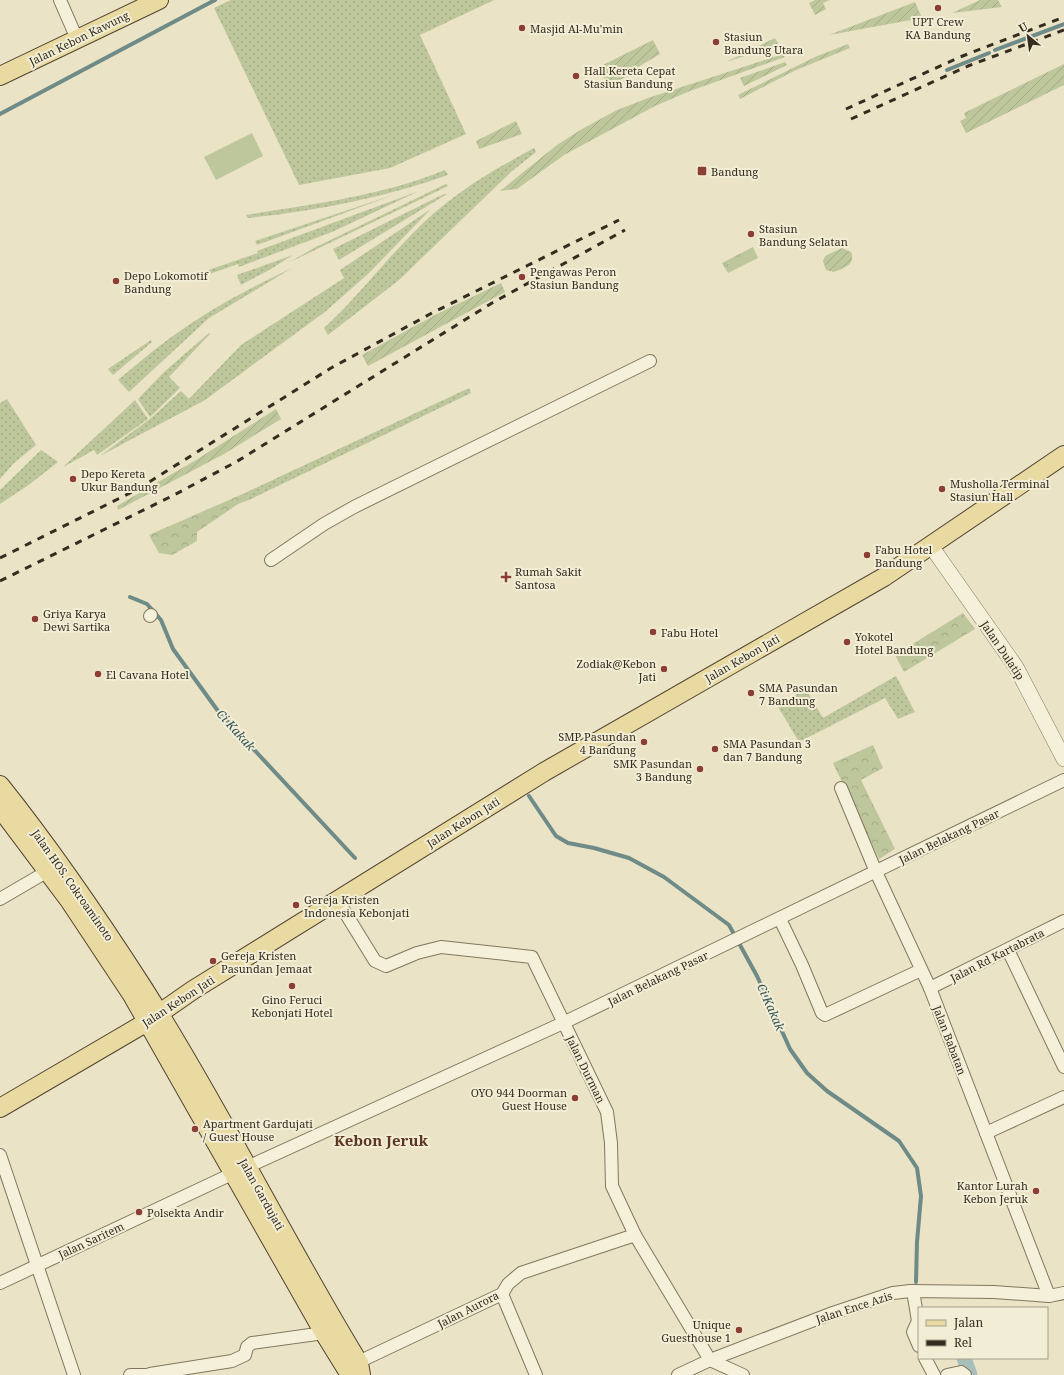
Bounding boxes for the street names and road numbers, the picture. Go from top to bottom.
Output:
street label: Jalan Kebon Kawung [26,7,132,69]
street label: Jalan Dulatip [977,617,1028,683]
street label: Jalan Kebon Jati [701,630,782,686]
street label: Jalan Kebon Jati [423,793,503,851]
street label: Jalan Belakang Pasar [895,805,1002,867]
street label: Jalan HOS. Cokroaminoto [28,825,117,944]
street label: Jalan Rd Kartabrata [947,925,1047,986]
street label: Jalan Belakang Pasar [604,947,711,1009]
street label: Jalan Kebon Jati [138,972,218,1031]
street label: Jalan Babatan [930,1002,970,1077]
street label: Jalan Durman [563,1032,609,1105]
street label: Jalan Gardujati [236,1155,288,1233]
street label: Jalan Saritem [55,1218,127,1262]
street label: Jalan Aurora [434,1287,501,1331]
street label: Jalan Ence Azis [813,1288,894,1327]

